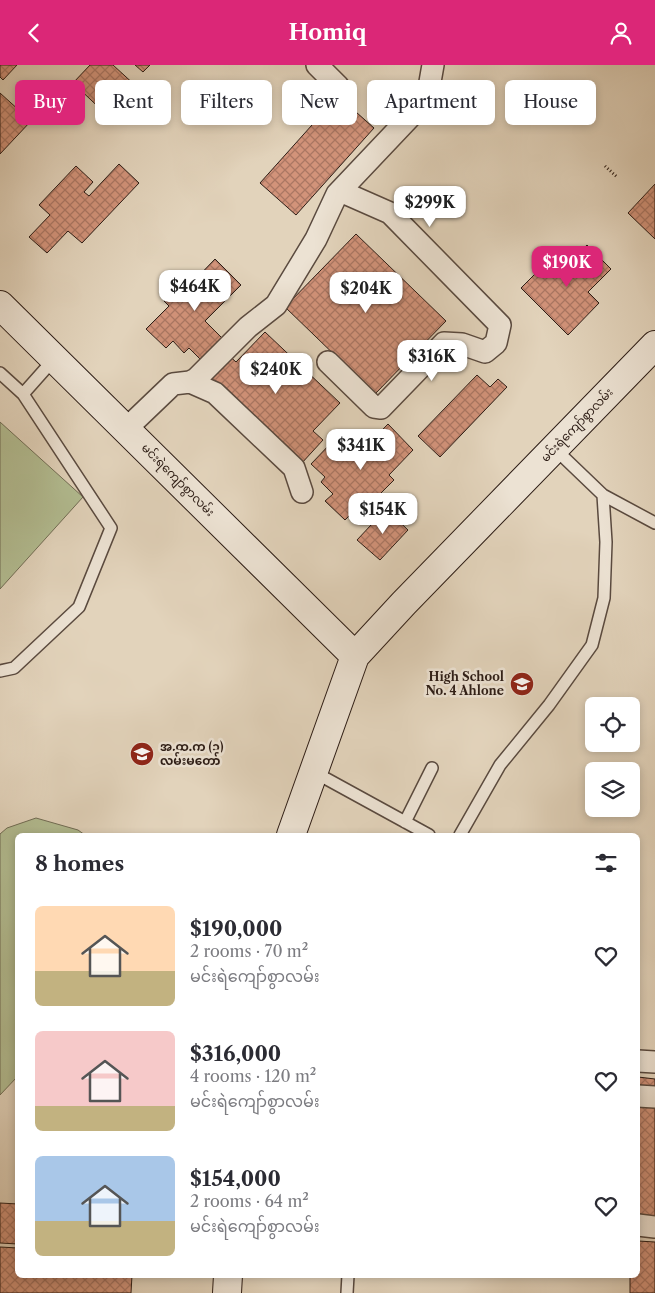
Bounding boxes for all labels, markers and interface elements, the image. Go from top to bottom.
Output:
icon: back [20,19,48,47]
text: Homiq [289,19,366,46]
icon: person [607,19,635,47]
chip: Buy [15,80,85,125]
chip: Rent [95,80,171,125]
chip: Filters [181,80,272,125]
chip: New [282,80,357,125]
chip: Apartment [367,80,495,125]
chip: House [505,80,596,125]
pin: $299K [395,185,465,228]
text: $299K [405,192,455,212]
pin: $190K [532,245,602,288]
text: $190K [543,252,591,272]
pin: $464K [160,269,230,312]
pin: $204K [331,271,401,314]
text: $464K [170,276,220,296]
text: $204K [341,278,391,298]
pin: $316K [397,339,467,382]
text: $316K [408,346,456,366]
pin: $240K [241,353,311,395]
text: $240K [251,359,301,379]
street label: မင်းရဲကျော်စွာလမ်း [537,384,618,467]
pin: $341K [326,429,396,471]
text: $341K [337,435,385,455]
street label: မင်းရဲကျော်စွာလမ်း [137,439,219,521]
pin: $154K [348,493,418,535]
text: $154K [359,499,407,519]
place label: High School No. 4 Ahlone [425,669,504,698]
school or university icon: High School No. 4 Ahlone [509,671,535,697]
map controls [585,697,640,817]
button: locate [585,697,640,752]
place label: အ.ထ.က (၁) လမ်းမတော် [160,739,224,768]
school or university icon: အ.ထ.က (၁) လမ်းမတော် [129,741,155,767]
button: layers [585,762,640,817]
icon: filters [592,849,620,877]
text: 8 homes [35,851,124,876]
text: $190,000 [190,916,282,941]
icon: home [75,926,135,986]
text: 2 rooms · 70 m² [190,941,308,961]
icon: heart [592,942,620,970]
text: မင်းရဲကျော်စွာလမ်း [190,966,319,986]
text: $316,000 [190,1041,281,1066]
icon: home [75,1051,135,1111]
text: 4 rooms · 120 m² [190,1066,316,1086]
icon: heart [592,1067,620,1095]
text: မင်းရဲကျော်စွာလမ်း [190,1091,319,1111]
text: $154,000 [190,1166,281,1191]
icon: home [75,1176,135,1236]
text: 2 rooms · 64 m² [190,1191,309,1211]
icon: heart [592,1192,620,1220]
text: မင်းရဲကျော်စွာလမ်း [190,1216,319,1236]

